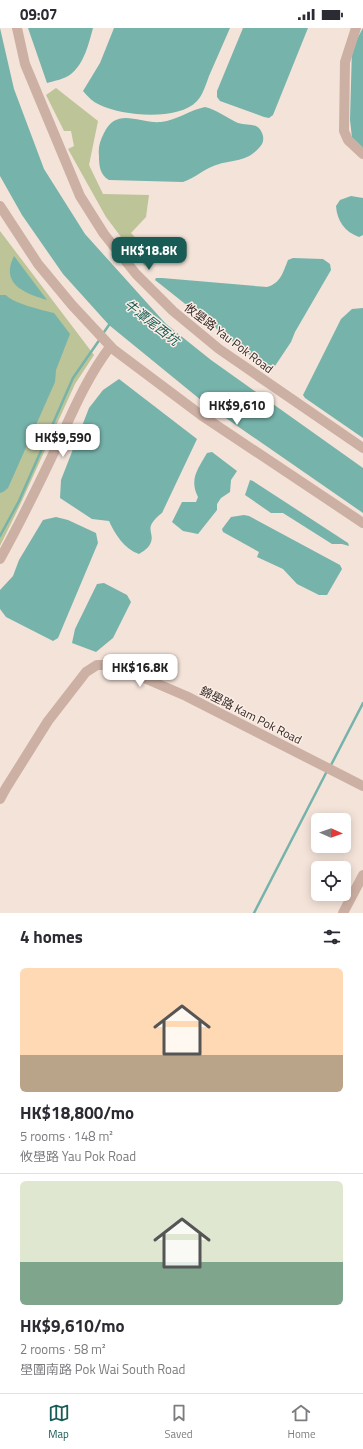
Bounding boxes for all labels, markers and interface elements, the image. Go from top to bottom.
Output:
text: 09:07 [20,3,57,26]
pin: HK$18.8K [108,237,190,271]
text: HK$18.8K [121,240,177,260]
water label: 牛潭尾西坑 [120,294,185,351]
street label: 攸壆路 Yau Pok Road [181,298,277,378]
pin: HK$9,610 [196,392,278,426]
text: HK$9,610 [209,395,265,415]
pin: HK$9,590 [22,424,104,458]
text: HK$9,590 [35,427,91,447]
pin: HK$16.8K [99,654,181,688]
text: HK$16.8K [112,657,168,677]
street label: 錦壆路 Kam Pok Road [197,681,305,749]
north arrow [311,813,351,853]
map controls [311,813,351,901]
button: locate [311,861,351,901]
text: 4 homes [20,924,83,950]
icon: filters [321,926,343,948]
icon: home [146,994,218,1066]
text: HK$18,800/mo [20,1100,134,1126]
text: 5 rooms · 148 m² [20,1126,113,1146]
text: 攸壆路 Yau Pok Road [20,1146,136,1166]
icon: home [146,1207,218,1279]
text: HK$9,610/mo [20,1313,125,1339]
text: 2 rooms · 58 m² [20,1339,106,1359]
text: 壆圍南路 Pok Wai South Road [20,1359,185,1379]
tab: Map [48,1402,70,1442]
tab: Saved [165,1402,193,1442]
tab: Home [288,1402,315,1442]

